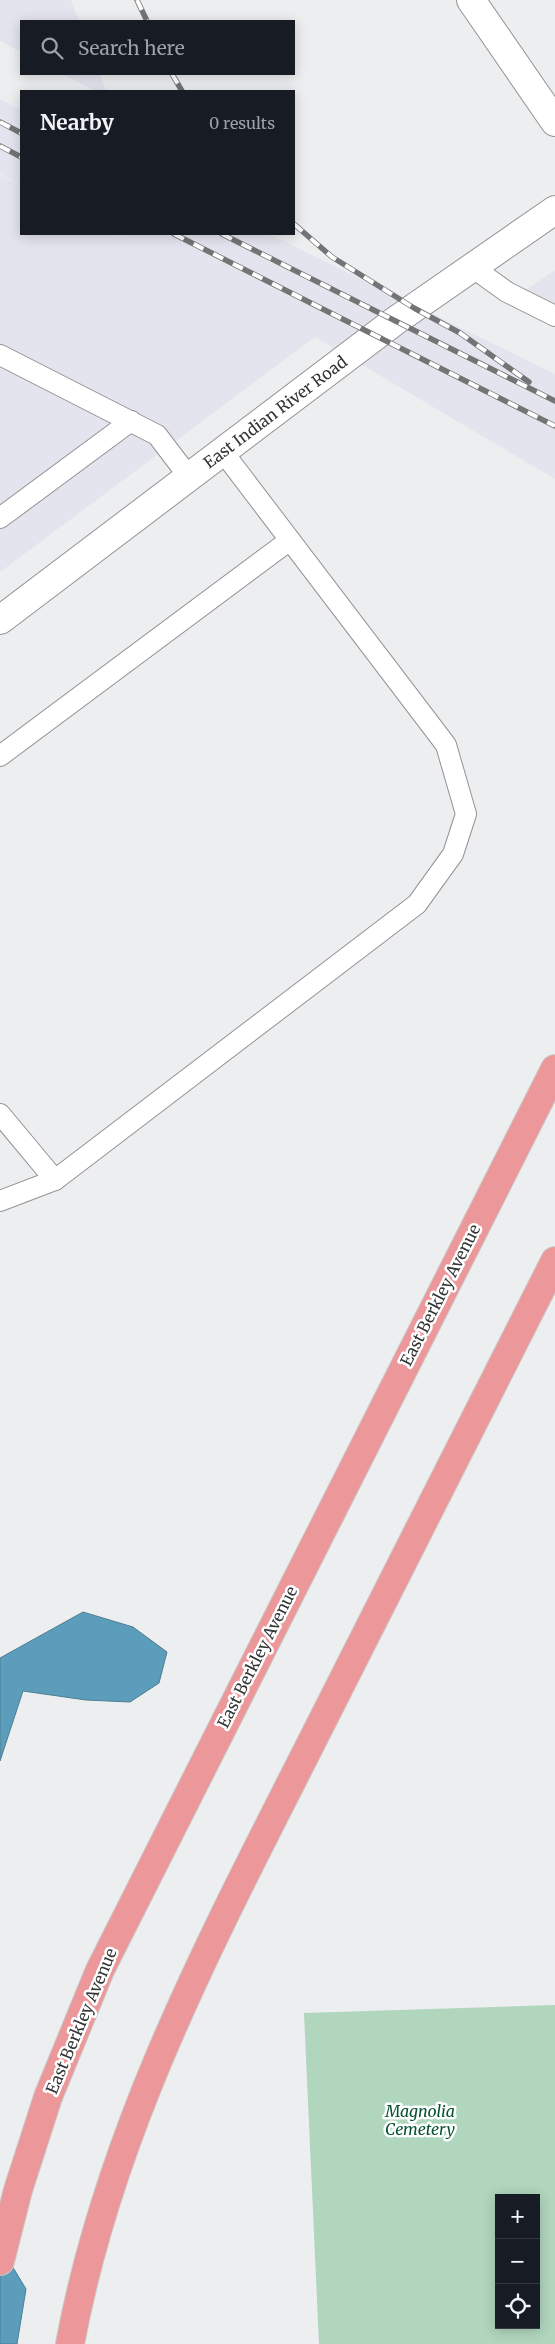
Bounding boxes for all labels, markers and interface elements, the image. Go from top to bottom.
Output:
search box [20,20,295,75]
icon: search [38,34,66,62]
text: Search here [78,36,185,60]
text: Nearby [40,109,114,136]
text: 0 results [209,113,275,133]
street label: East Indian River Road [199,351,351,473]
street label: East Berkley Avenue [396,1221,484,1369]
street label: East Berkley Avenue [213,1583,301,1731]
street label: East Berkley Avenue [41,1945,121,2097]
park label: Magnolia Cemetery [384,2101,455,2139]
map controls [495,2194,540,2329]
button: + [495,2194,540,2239]
button: − [495,2239,540,2284]
button: locate [495,2284,540,2329]

